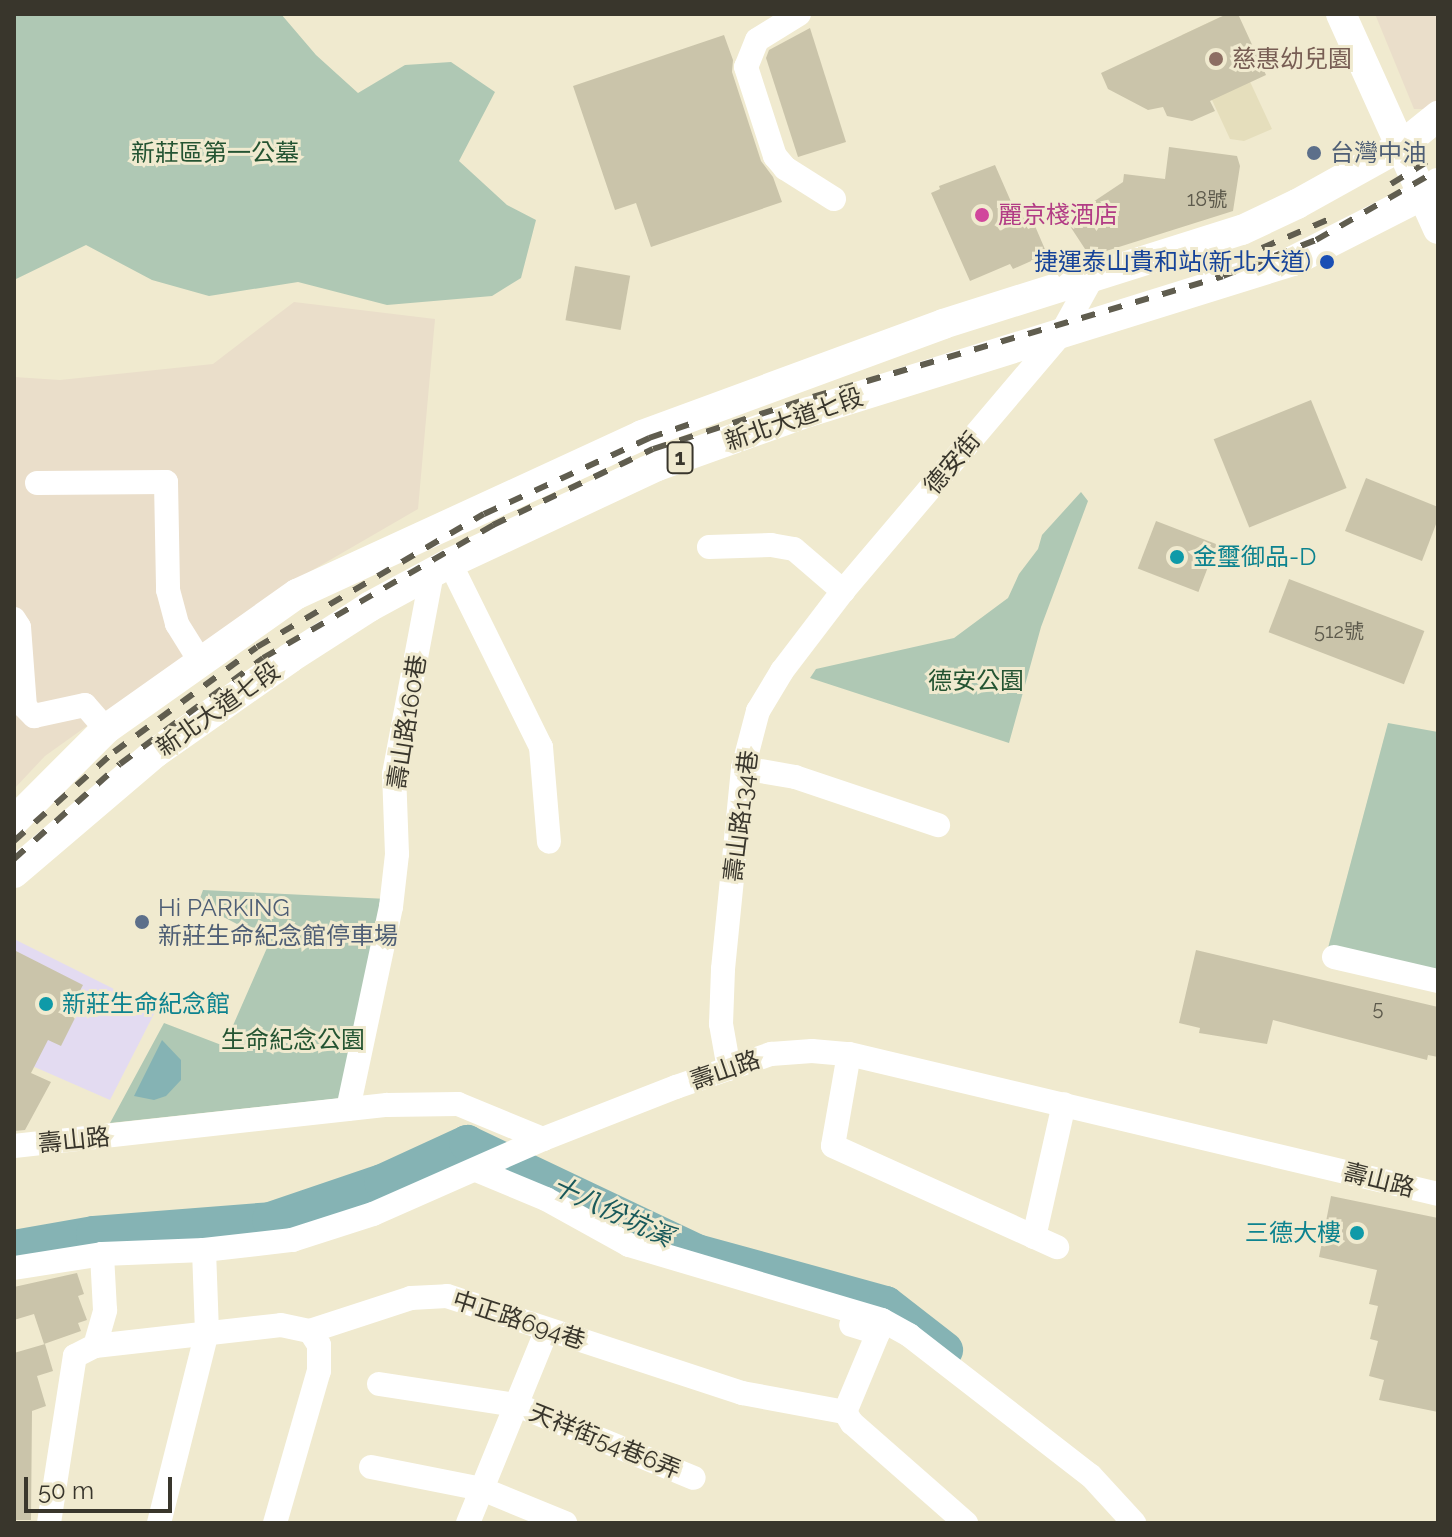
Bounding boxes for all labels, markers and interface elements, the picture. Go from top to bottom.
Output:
place label: 慈惠幼兒園 [1232,45,1352,73]
marker: 慈惠幼兒園 [1207,50,1225,68]
park label: 新莊區第一公墓 [131,139,299,167]
place label: 台灣中油 [1330,139,1426,167]
marker: 台灣中油 [1305,144,1323,162]
house number: 18號 [1187,187,1227,211]
place label: 麗京棧酒店 [998,201,1118,229]
marker: 麗京棧酒店 [973,206,991,224]
place label: 捷運泰山貴和站(新北大道) [1034,248,1311,276]
marker: 捷運泰山貴和站(新北大道) [1318,253,1336,271]
street label: 新北大道七段 [721,382,867,456]
street label: 德安街 [918,426,986,500]
road number: 1 [666,440,694,476]
place label: 金璽御品-D [1193,543,1316,571]
marker: 金璽御品-D [1168,548,1186,566]
house number: 512號 [1314,619,1364,643]
street label: 壽山路160巷 [382,653,432,791]
street label: 新北大道七段 [151,656,285,762]
park label: 德安公園 [928,667,1024,695]
street label: 壽山路134巷 [719,749,763,883]
place label: Hi PARKING 新莊生命紀念館停車場 [158,894,398,950]
marker: Hi PARKING 新莊生命紀念館停車場 [133,913,151,931]
place label: 新莊生命紀念館 [62,990,230,1018]
marker: 新莊生命紀念館 [37,995,55,1013]
house number: 5 [1373,996,1383,1020]
park label: 生命紀念公園 [221,1026,365,1054]
street label: 壽山路 [686,1045,764,1095]
street label: 壽山路 [37,1122,111,1158]
street label: 壽山路 [1341,1157,1417,1203]
water label: 十八份坑溪 [546,1170,678,1254]
place label: 三德大樓 [1245,1219,1341,1247]
marker: 三德大樓 [1348,1224,1366,1242]
street label: 中正路694巷 [449,1285,589,1355]
street label: 天祥街54巷6弄 [525,1398,685,1484]
scale bar [28,1461,176,1511]
text: 50 m [38,1476,94,1505]

